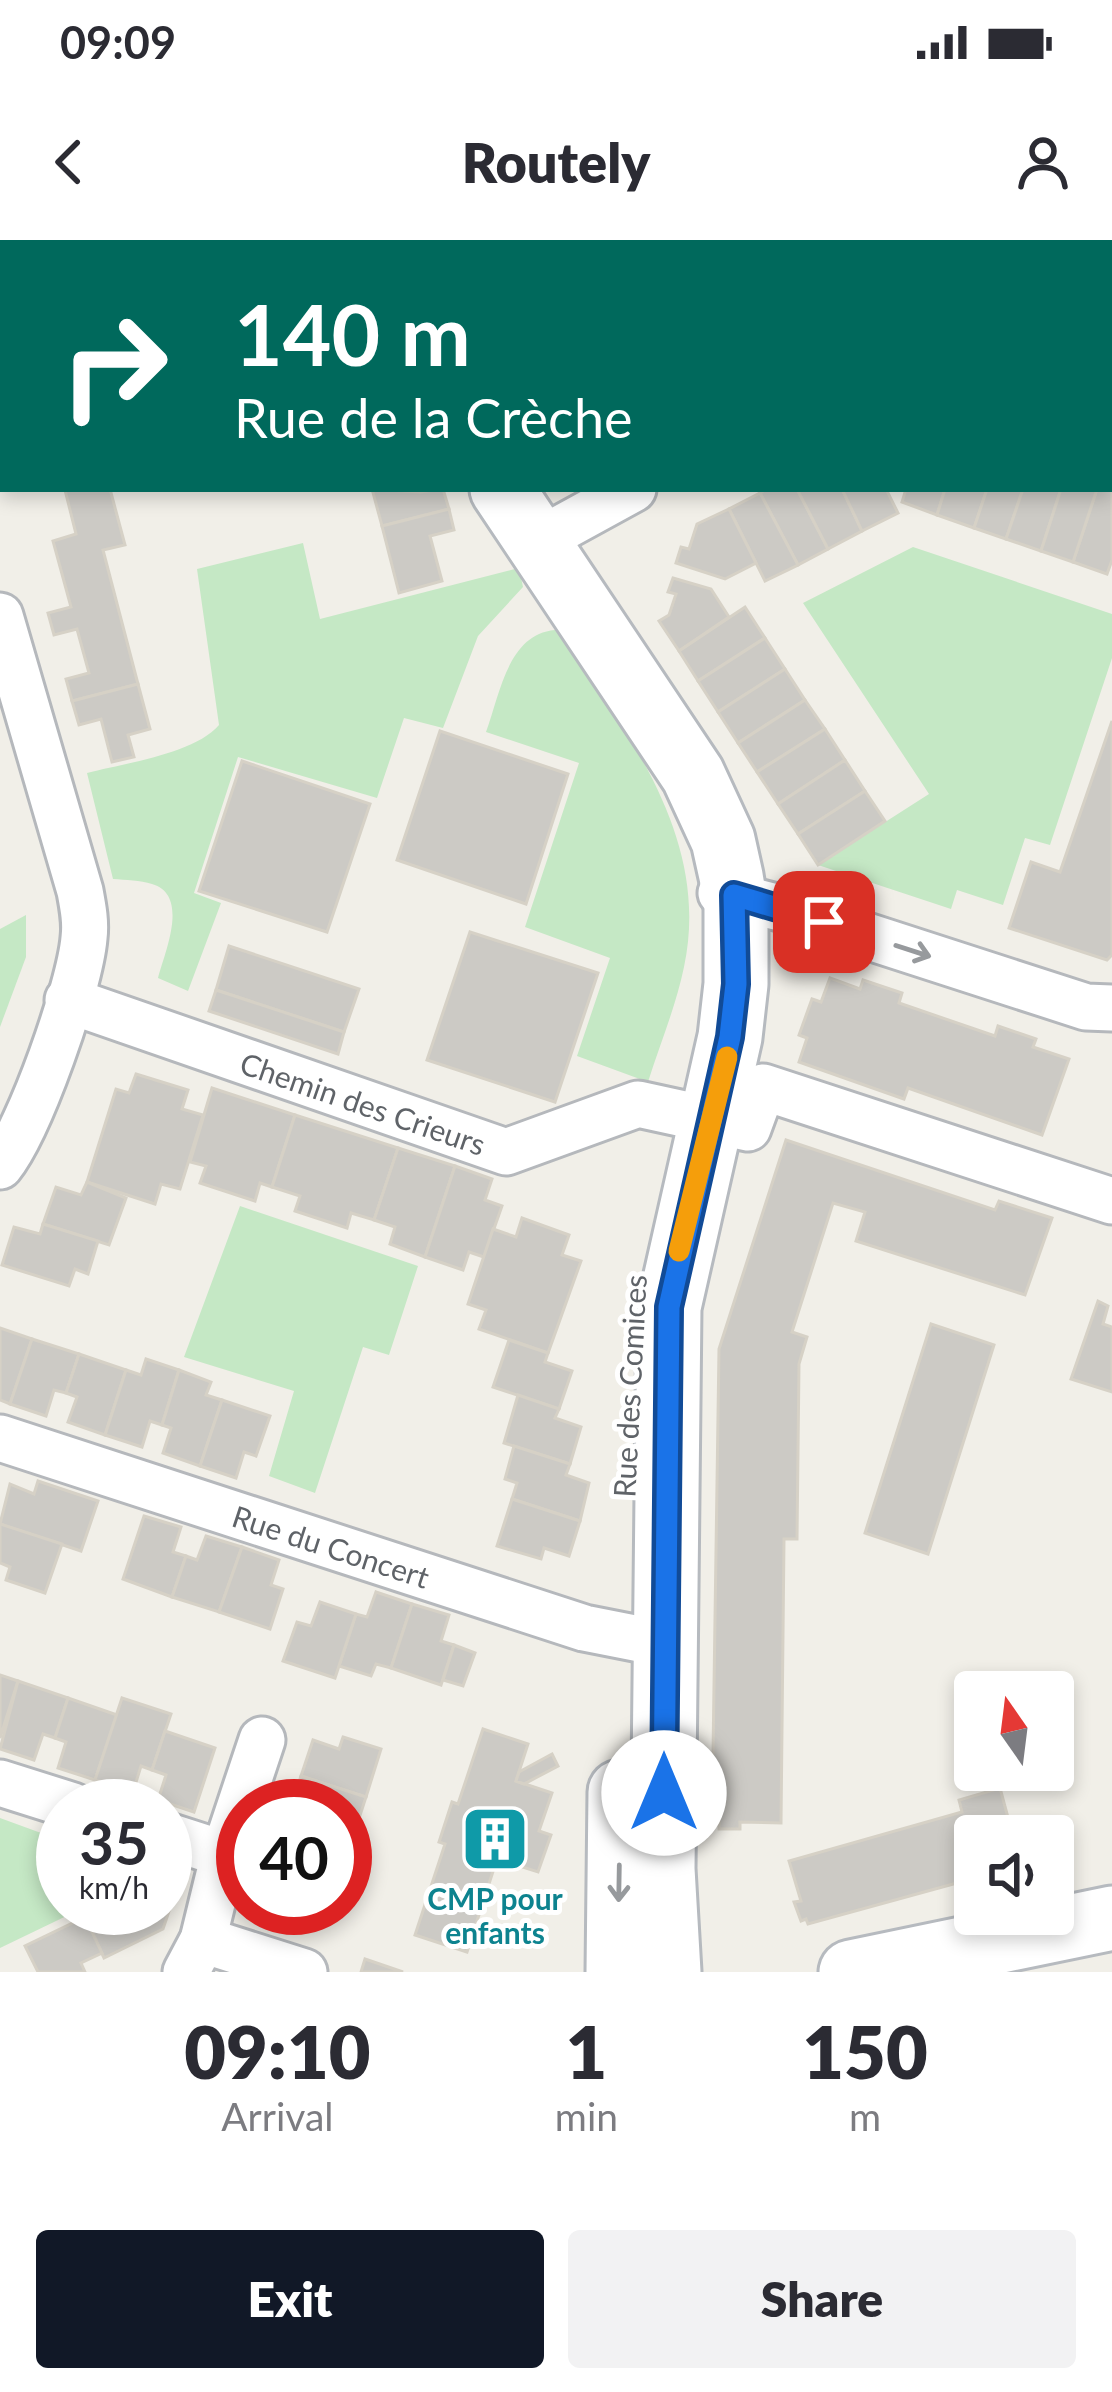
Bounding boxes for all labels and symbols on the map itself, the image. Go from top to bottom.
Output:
pin [773,871,875,973]
one-way arrow [893,941,931,963]
street label: Chemin des Crieurs [236,1044,490,1162]
street label: Rue des Comices [605,1274,653,1498]
street label: Rue du Concert [228,1497,434,1595]
north arrow [954,1671,1074,1791]
position arrow [601,1730,727,1856]
speed limit sign: 40 [216,1779,372,1935]
building icon: CMP pour enfants [460,1804,530,1874]
one-way arrow [608,1863,630,1902]
place label: CMP pour enfants [427,1880,564,1950]

